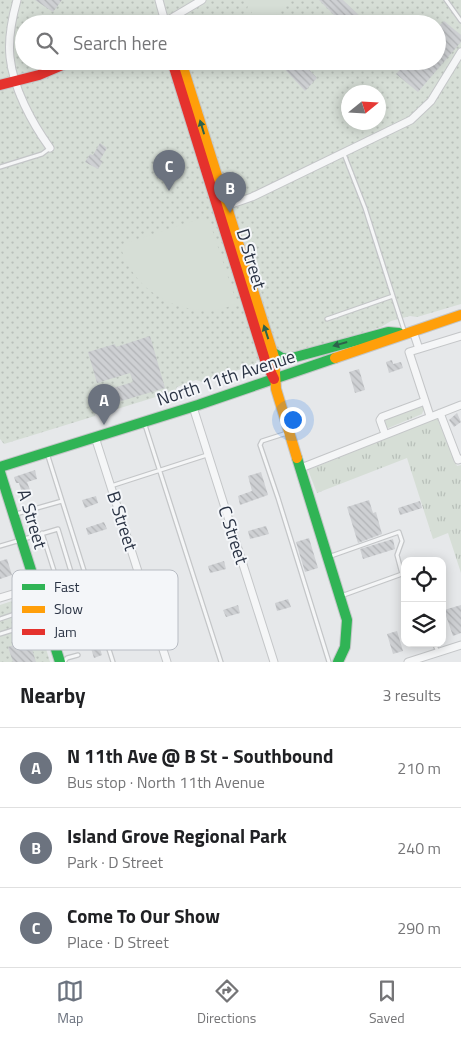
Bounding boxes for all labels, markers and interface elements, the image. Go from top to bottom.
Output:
search box [15,15,446,70]
text: Search here [73,28,167,57]
icon: search [33,29,61,57]
north arrow [341,85,386,130]
one-way arrow [197,119,205,134]
pin: C [153,150,185,191]
pin: B [214,172,246,213]
street label: D Street [230,225,274,293]
one-way arrow [262,325,270,340]
one-way arrow [333,340,348,348]
street label: North 11th Avenue [153,342,299,413]
pin: A [88,384,120,425]
your location [280,407,306,433]
street label: A Street [11,486,55,553]
street label: B Street [100,487,145,555]
street label: C Street [211,502,256,568]
map controls [401,557,446,647]
button: locate [401,557,446,602]
legend [12,570,178,650]
text: Fast [54,576,79,597]
text: Slow [54,598,83,619]
button: layers [401,602,446,647]
text: Jam [54,621,77,642]
text: Nearby [20,679,85,711]
text: 3 results [382,683,441,707]
text: N 11th Ave @ B St - Southbound [67,741,334,770]
text: A [31,756,41,780]
text: 210 m [397,756,441,780]
text: Bus stop · North 11th Avenue [67,770,265,794]
text: Island Grove Regional Park [67,821,287,850]
text: B [31,836,41,860]
text: 240 m [397,836,441,860]
text: Park · D Street [67,850,163,874]
text: Come To Our Show [67,901,220,930]
text: C [32,916,40,940]
text: 290 m [397,916,441,940]
text: Place · D Street [67,930,169,954]
tab: Map [56,977,84,1028]
tab: Directions [197,977,256,1028]
tab: Saved [369,977,405,1028]

